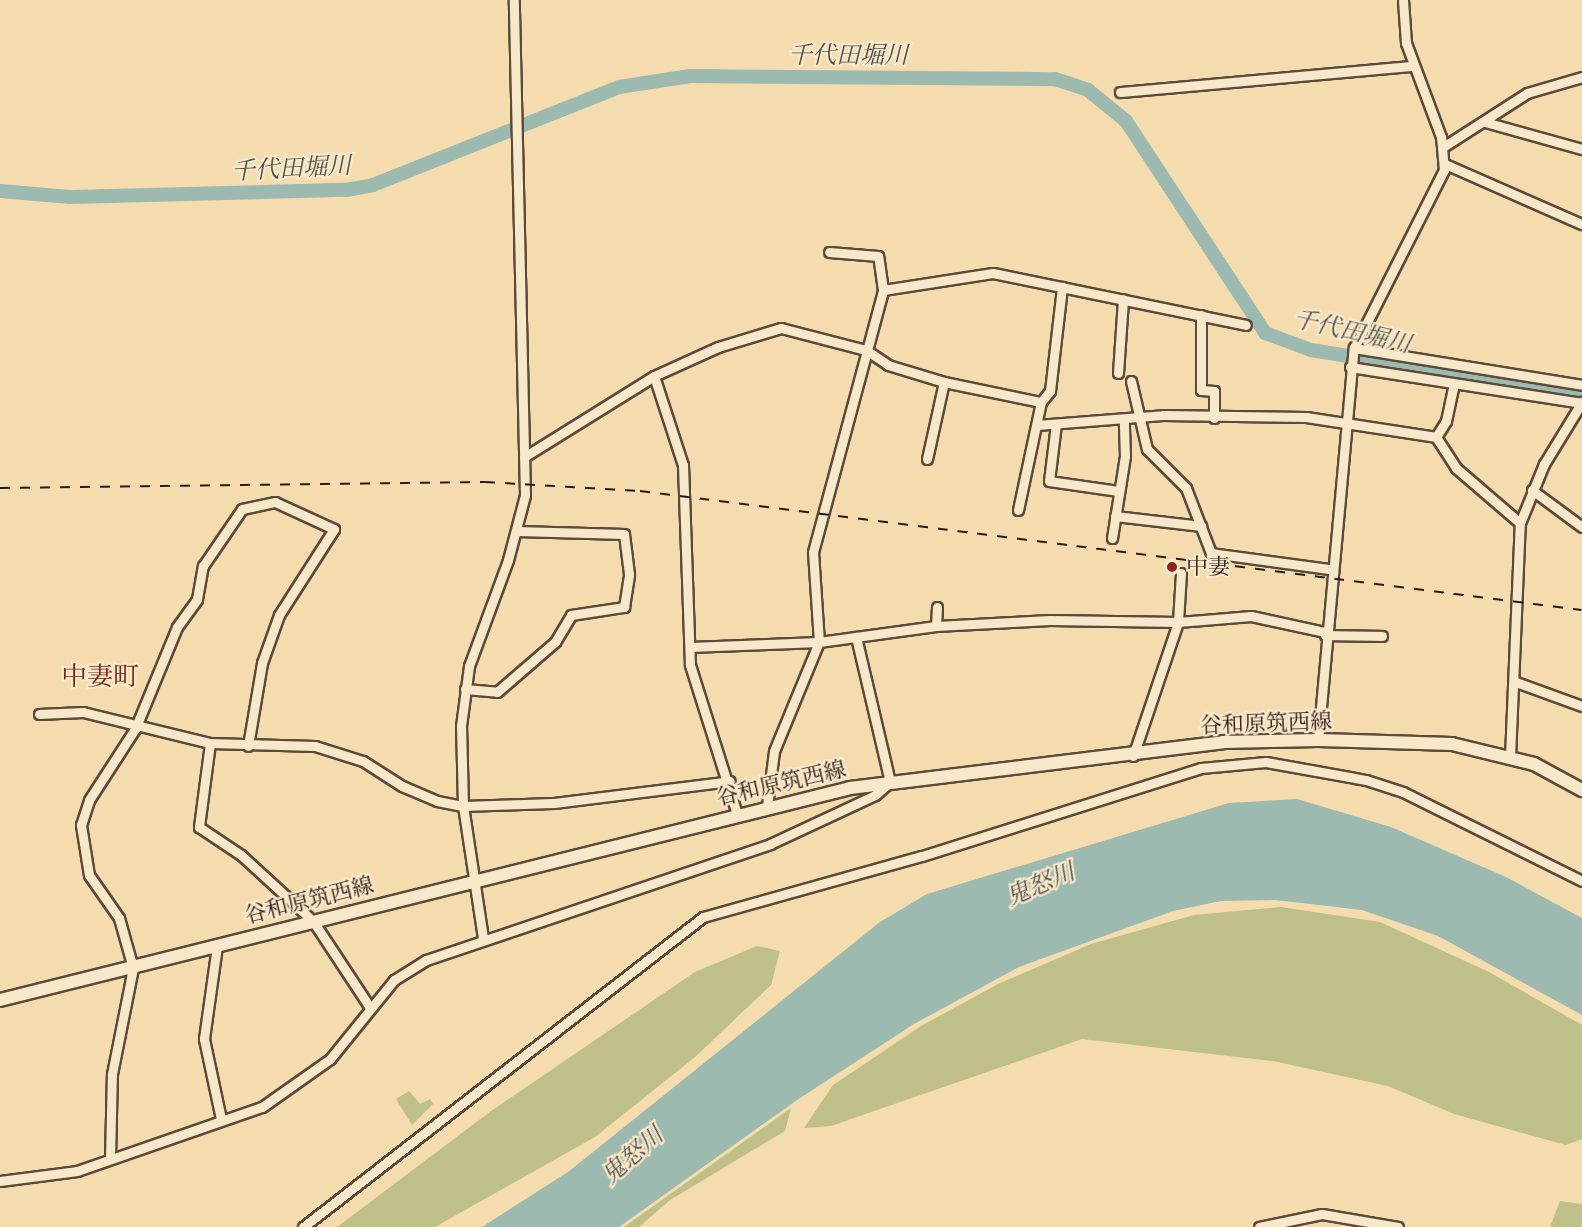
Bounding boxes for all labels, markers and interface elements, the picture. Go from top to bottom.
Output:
water label: 千代田堀川 [788,41,908,69]
water label: 千代田堀川 [230,150,352,186]
water label: 千代田堀川 [1290,303,1414,359]
place label: 中妻 [1186,554,1230,580]
marker: 中妻 [1163,558,1181,576]
district label: 中妻町 [61,660,139,692]
street label: 谷和原筑西線 [1200,708,1332,738]
street label: 谷和原筑西線 [714,755,848,811]
water label: 鬼怒川 [1001,857,1079,911]
street label: 谷和原筑西線 [242,871,376,929]
water label: 鬼怒川 [595,1121,669,1189]

